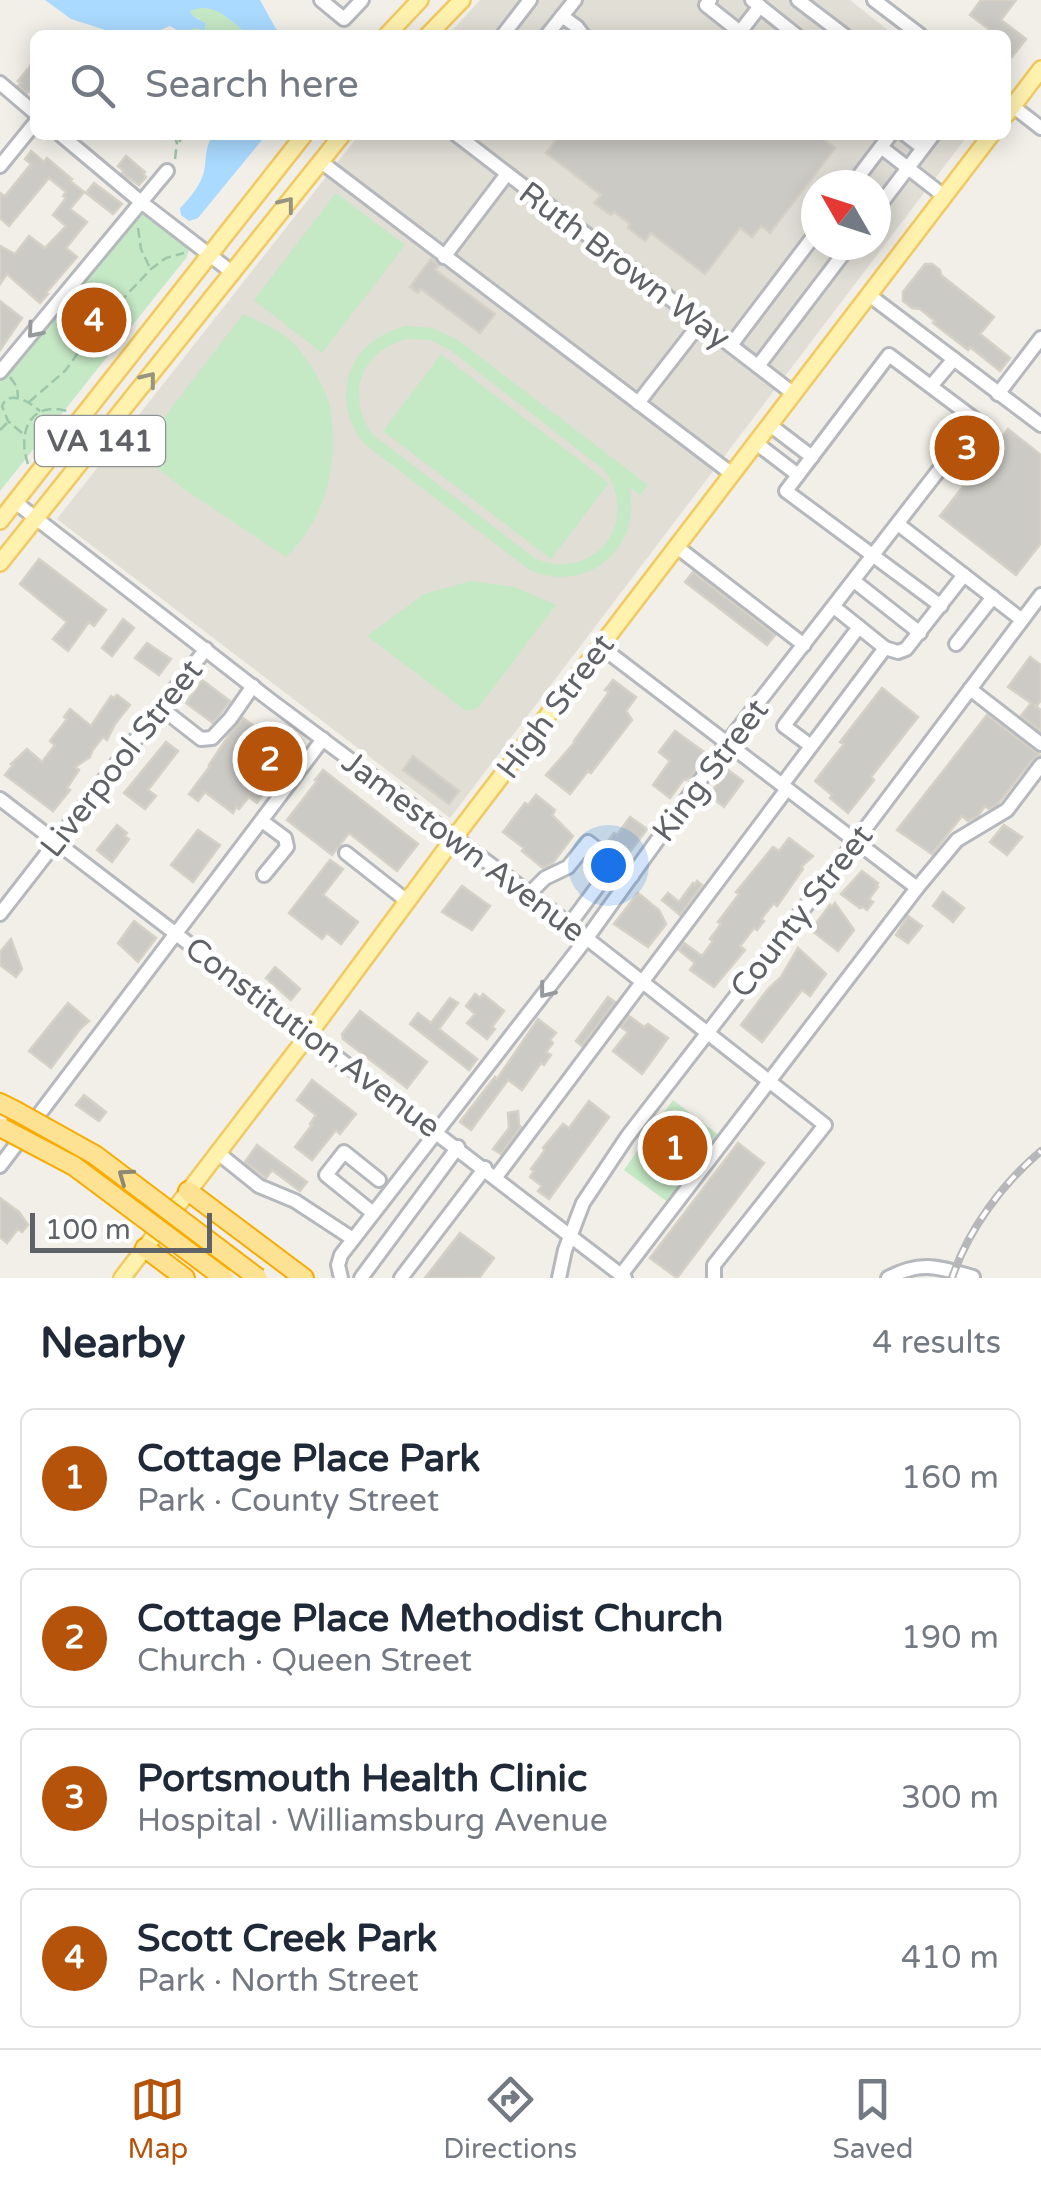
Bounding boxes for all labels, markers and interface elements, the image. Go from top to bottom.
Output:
search box [30,30,1011,140]
icon: search [65,58,120,113]
text: Search here [145,62,359,108]
north arrow [801,170,891,260]
street label: Ruth Brown Way [511,174,737,358]
one-way arrow [275,197,293,215]
pin: 4 [62,282,126,358]
one-way arrow [28,320,46,338]
one-way arrow [137,372,155,390]
pin: 3 [934,410,1000,486]
road number: VA 141 [35,416,165,466]
street label: High Street [489,627,623,786]
street label: Liverpool Street [33,652,211,865]
street label: King Street [645,692,777,849]
pin: 2 [238,722,302,796]
street label: Jamestown Avenue [334,743,592,951]
street label: County Street [723,818,881,1006]
your location [583,840,634,891]
street label: Constitution Avenue [177,929,448,1146]
one-way arrow [540,980,557,998]
pin: 1 [642,1110,708,1186]
one-way arrow [117,1170,136,1189]
scale bar [30,1208,212,1252]
text: 100 m [45,1213,131,1247]
text: Nearby [40,1318,185,1369]
text: 4 results [872,1324,1001,1362]
text: Cottage Place Park [137,1436,480,1482]
text: 1 [64,1459,85,1497]
text: 160 m [901,1459,999,1497]
text: Park · County Street [137,1482,439,1520]
text: Cottage Place Methodist Church [137,1596,723,1642]
text: 2 [64,1619,85,1657]
text: 190 m [901,1619,999,1657]
text: Church · Queen Street [137,1642,472,1680]
text: Portsmouth Health Clinic [137,1756,587,1802]
text: 3 [64,1779,85,1817]
text: 300 m [901,1779,999,1817]
text: Hospital · Williamsburg Avenue [137,1802,608,1840]
text: Scott Creek Park [137,1916,437,1962]
text: 4 [64,1939,85,1977]
text: 410 m [901,1939,999,1977]
text: Park · North Street [137,1962,419,2000]
tab: Map [128,2072,188,2166]
tab: Directions [443,2072,577,2166]
tab: Saved [832,2072,913,2166]

